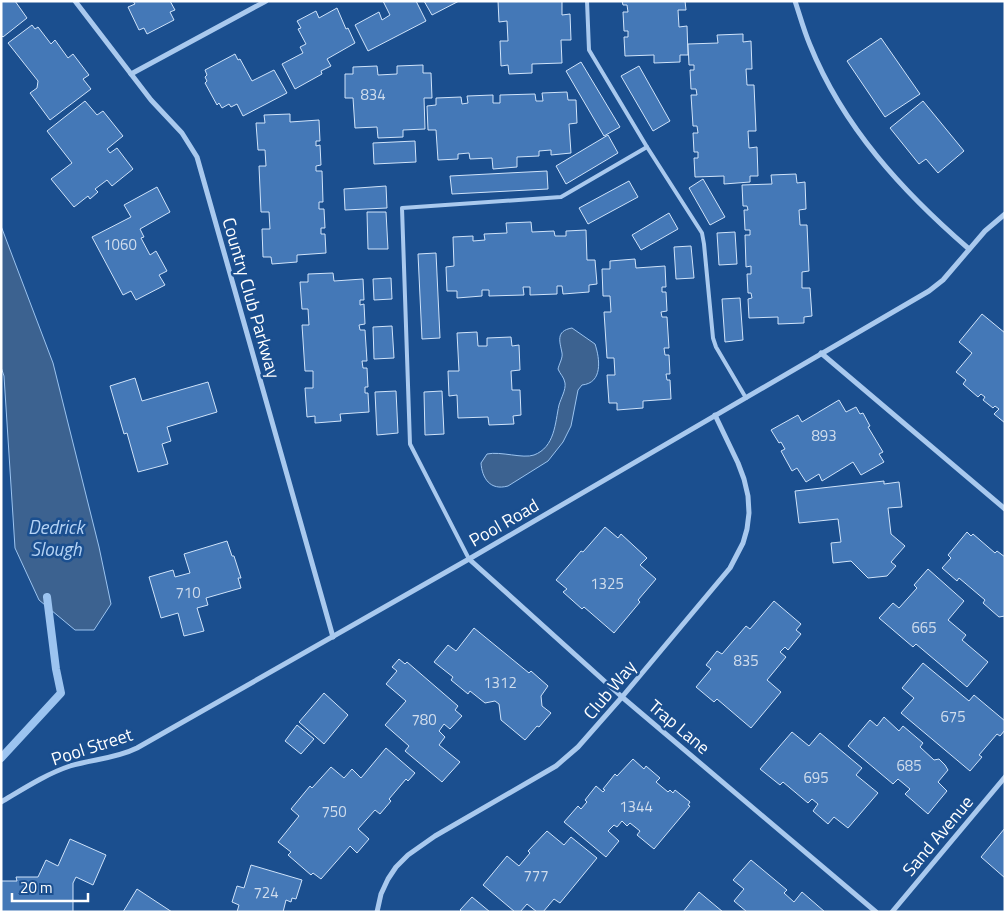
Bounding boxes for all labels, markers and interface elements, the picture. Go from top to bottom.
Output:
house number: 834 [360,83,386,106]
street label: Country Club Parkway [216,214,287,382]
house number: 1060 [103,233,137,256]
house number: 893 [811,424,837,447]
street label: Pool Road [464,492,544,553]
water label: Dedrick Slough [28,512,86,563]
house number: 1325 [590,572,624,595]
house number: 710 [175,581,201,604]
house number: 665 [911,616,937,639]
house number: 835 [733,649,759,672]
street label: Club Way [577,654,643,725]
house number: 1312 [483,671,517,694]
street label: Trap Lane [643,693,716,760]
house number: 675 [940,705,966,728]
house number: 780 [411,708,437,731]
street label: Pool Street [48,720,137,772]
house number: 685 [896,754,922,777]
house number: 695 [803,766,829,789]
street label: Sand Avenue [896,789,980,882]
house number: 1344 [619,795,653,818]
house number: 750 [321,800,347,823]
house number: 777 [523,864,549,887]
scale bar [12,870,89,902]
text: 20 m [20,876,53,899]
house number: 724 [253,881,279,904]

